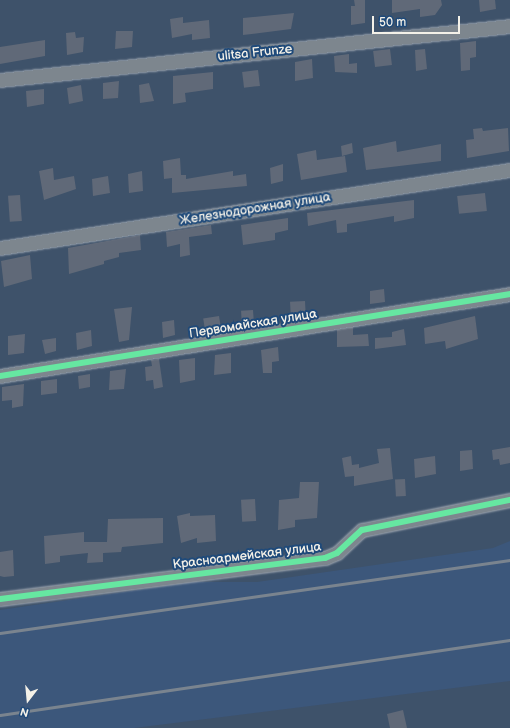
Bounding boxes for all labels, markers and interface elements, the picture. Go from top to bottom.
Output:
scale bar [374,8,462,34]
text: 50 m [379,15,406,30]
street label: ulitsa Frunze [217,41,293,65]
street label: Железнодорожная улица [178,189,332,229]
street label: Первомайская улица [188,306,318,342]
street label: Красноармейская улица [172,539,322,573]
north arrow [8,680,48,720]
text: N [19,705,30,719]

